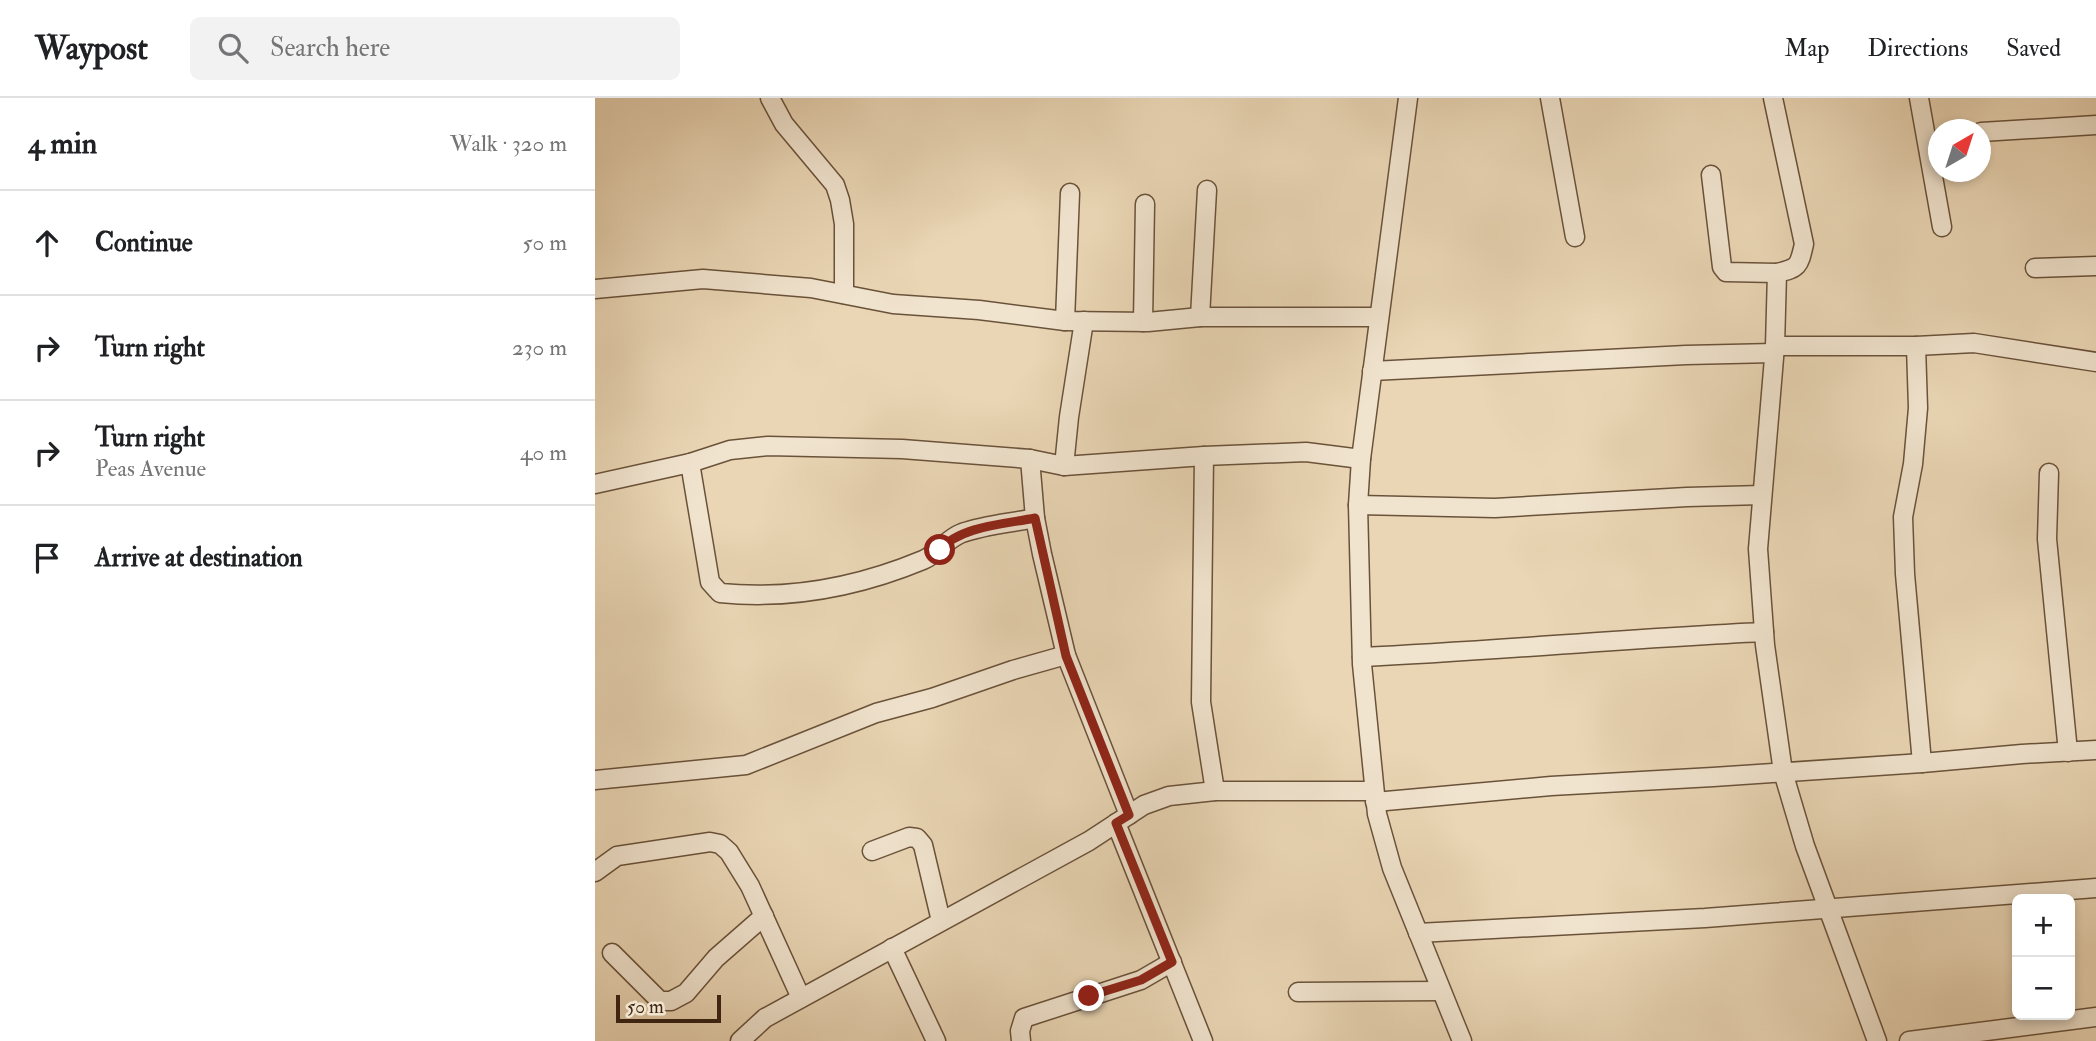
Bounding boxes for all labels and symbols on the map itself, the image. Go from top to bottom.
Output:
north arrow [1928,119,1991,182]
route start [924,534,955,565]
route end [1073,980,1104,1011]
scale bar [616,992,721,1024]

